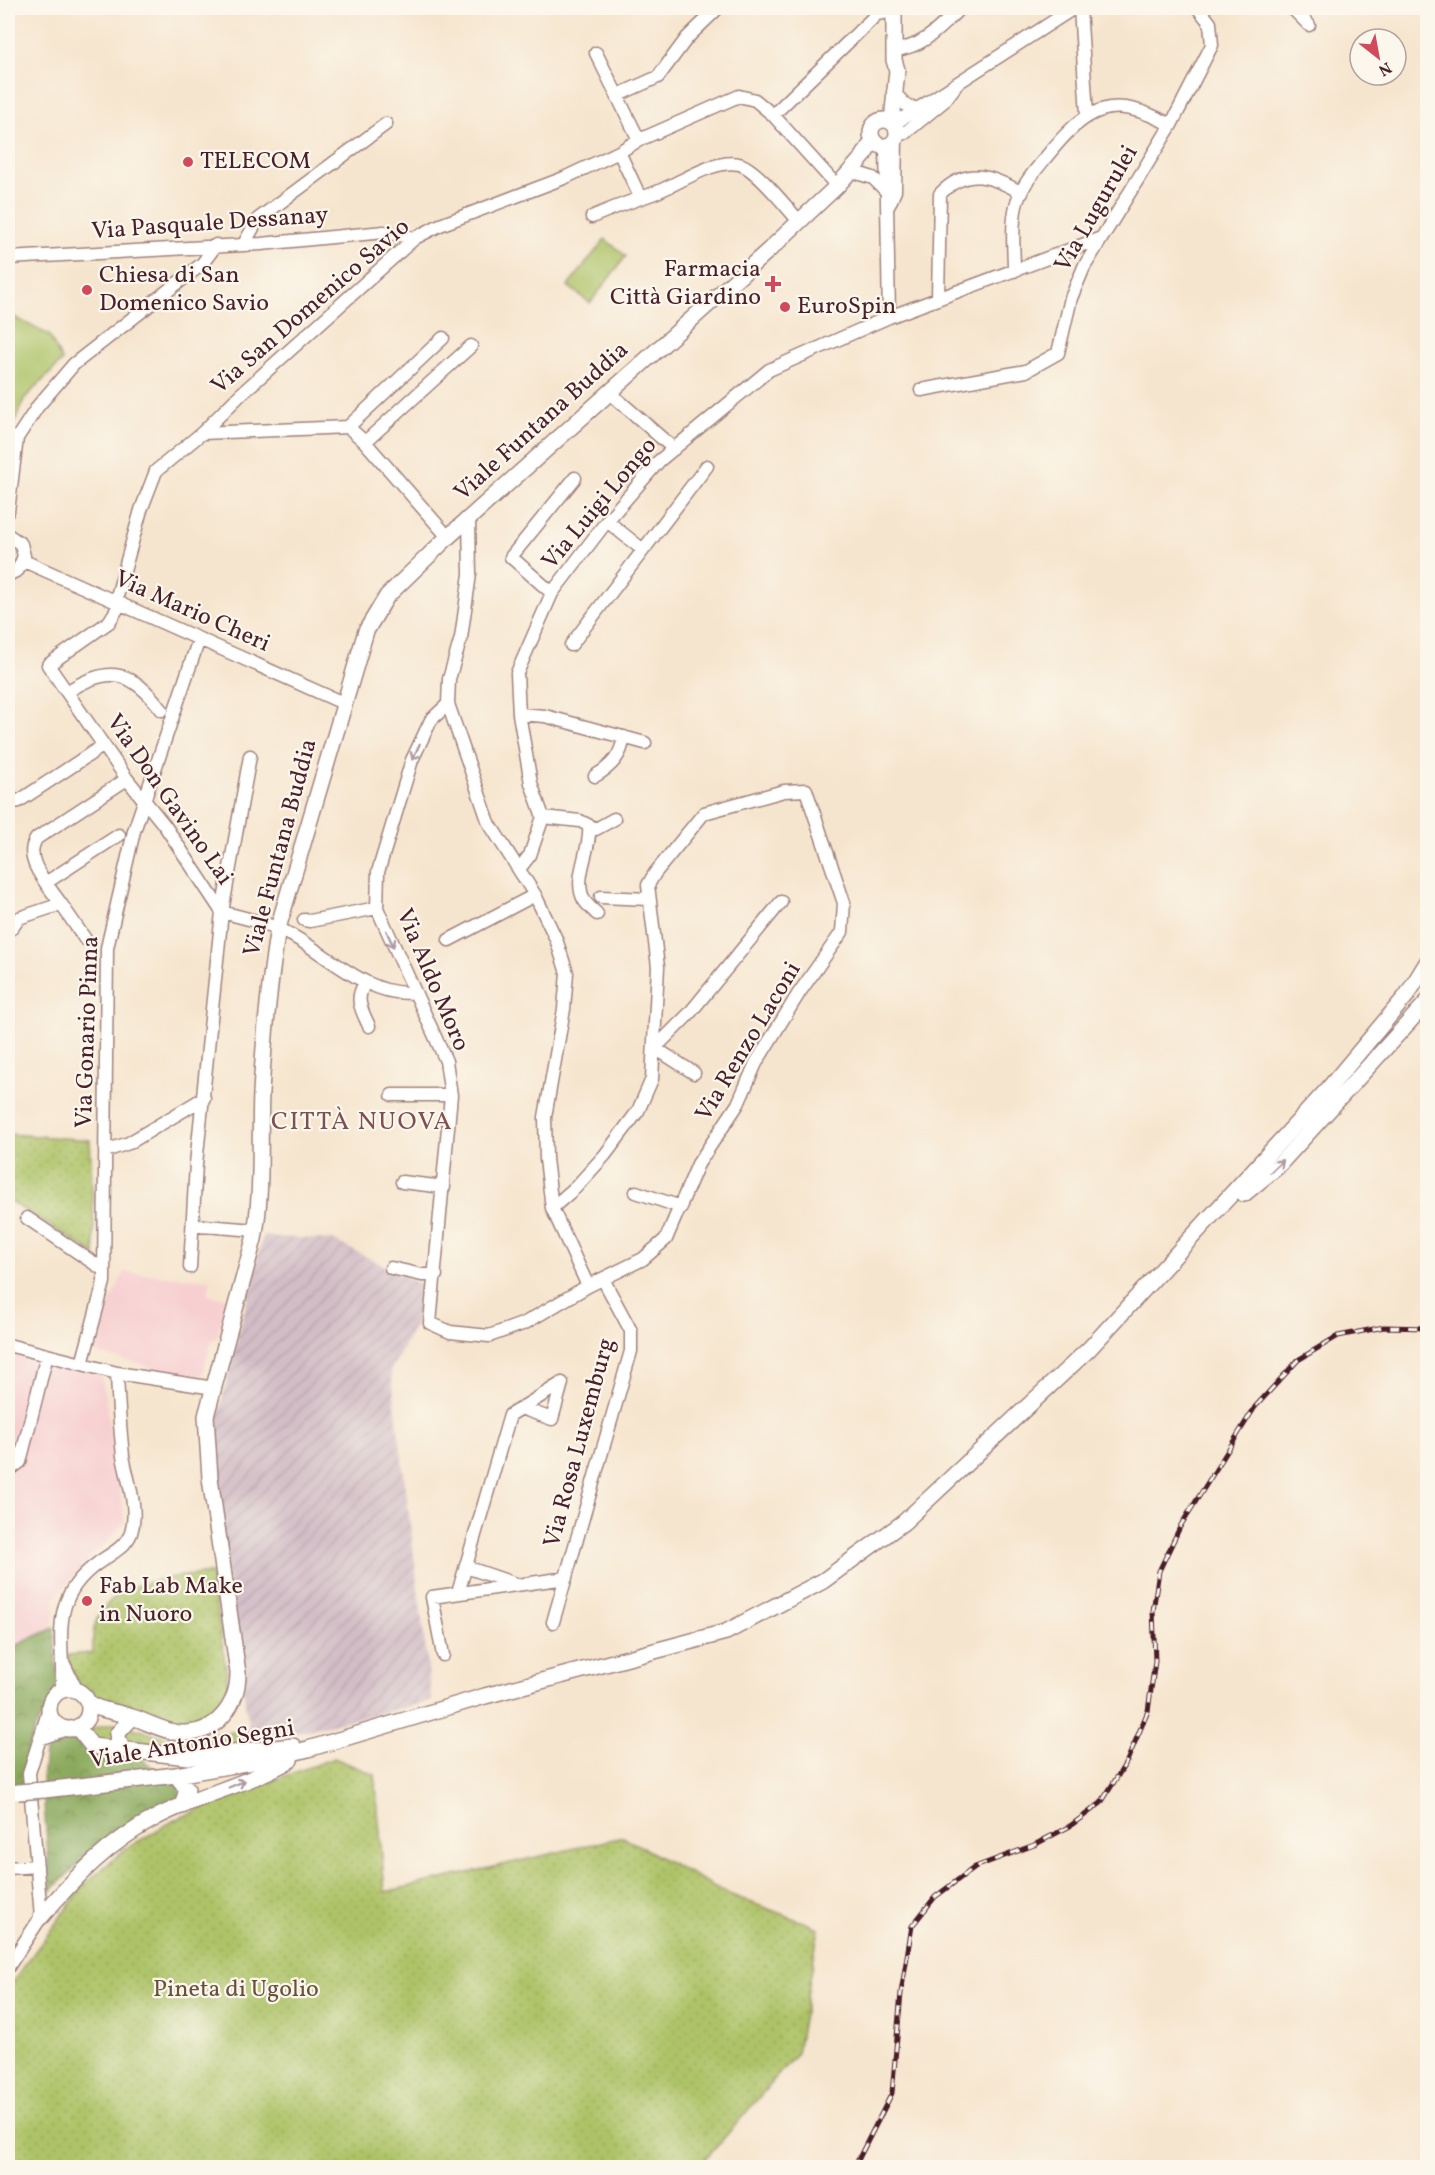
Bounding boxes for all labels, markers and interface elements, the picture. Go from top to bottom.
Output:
north arrow [1348,27,1408,87]
text: N [1374,56,1395,81]
street label: Via Lugurulei [1047,139,1147,279]
place label: TELECOM [200,145,311,179]
marker: TELECOM [181,155,195,169]
street label: Via Pasquale Dessanay [90,199,330,249]
street label: Via San Domenico Savio [204,211,418,403]
place label: Farmacia Città Giardino [610,253,761,315]
place label: Chiesa di San Domenico Savio [99,259,269,321]
marker: Farmacia Città Giardino [766,277,780,291]
marker: Chiesa di San Domenico Savio [80,283,94,297]
place label: EuroSpin [797,290,896,324]
marker: EuroSpin [778,300,792,314]
street label: Viale Funtana Buddia [447,334,637,510]
street label: Via Luigi Longo [534,431,666,577]
street label: Via Mario Cheri [109,563,275,661]
street label: Via Don Gavino Lai [97,708,241,892]
street label: Viale Funtana Buddia [236,735,326,961]
one-way arrow [409,743,421,761]
street label: Via Aldo Moro [387,903,477,1057]
one-way arrow [385,929,396,948]
street label: Via Gonario Pinna [68,935,108,1129]
street label: Via Renzo Laconi [688,956,810,1128]
district label: CITTÀ NUOVA [271,1104,453,1140]
one-way arrow [1269,1159,1284,1173]
street label: Via Rosa Luxemburg [536,1334,624,1552]
place label: Fab Lab Make in Nuoro [99,1570,243,1632]
marker: Fab Lab Make in Nuoro [80,1594,94,1608]
street label: Viale Antonio Segni [87,1712,297,1778]
one-way arrow [227,1778,245,1789]
park label: Pineta di Ugolio [153,1973,319,2007]

